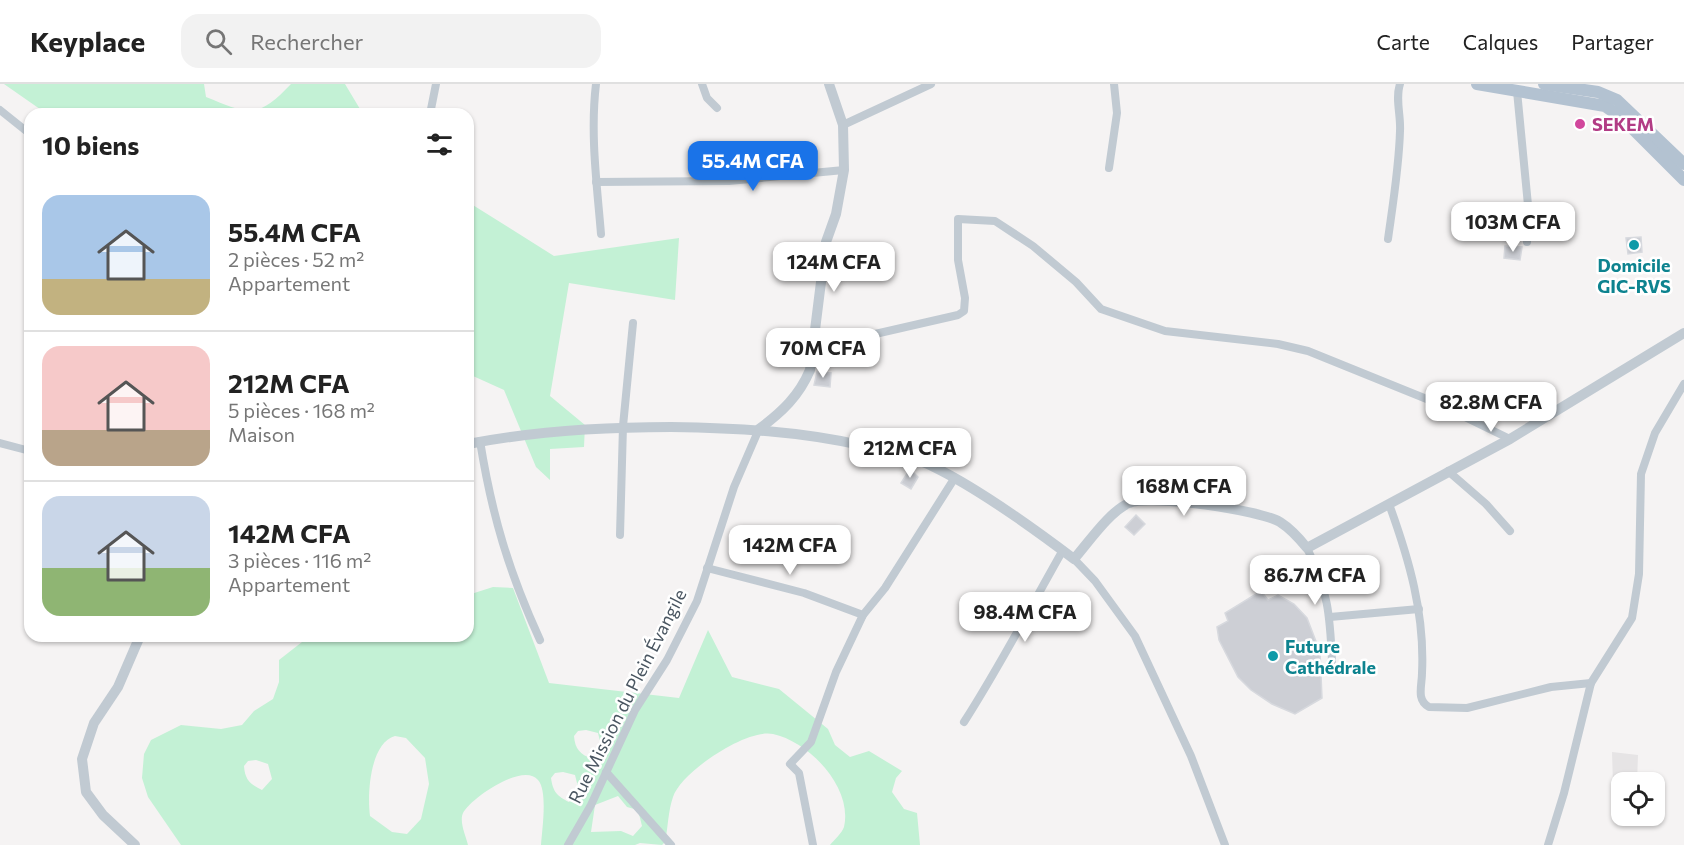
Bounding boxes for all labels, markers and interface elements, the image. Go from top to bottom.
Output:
search box [181,14,601,68]
text: Keyplace [30,24,145,58]
icon: search [202,25,235,58]
text: Rechercher [250,28,363,55]
text: Carte [1377,29,1430,54]
text: Calques [1463,29,1538,54]
text: Partager [1571,29,1654,54]
place label: SEKEM [1592,113,1654,135]
marker: SEKEM [1573,117,1587,131]
icon: filters [423,128,456,161]
text: 10 biens [42,129,140,160]
pin: 55.4M CFA [684,141,822,192]
text: 55.4M CFA [702,148,804,172]
pin: 103M CFA [1451,202,1575,253]
text: 103M CFA [1465,209,1561,233]
text: 55.4M CFA [228,216,361,247]
icon: home [90,219,162,291]
marker: Domicile GIC-RVS [1627,238,1641,252]
pin: 124M CFA [772,242,896,293]
text: 2 pièces · 52 m² [228,247,364,271]
text: 124M CFA [787,249,881,273]
place label: Domicile GIC-RVS [1597,254,1671,297]
text: Appartement [228,271,350,295]
pin: 70M CFA [768,328,878,379]
text: 70M CFA [780,335,866,359]
text: 212M CFA [228,367,350,398]
icon: home [90,370,162,442]
pin: 82.8M CFA [1422,382,1560,433]
text: 82.8M CFA [1440,389,1542,413]
text: 5 pièces · 168 m² [228,398,375,422]
text: Maison [228,422,295,446]
pin: 212M CFA [848,428,972,479]
text: 212M CFA [863,435,957,459]
pin: 168M CFA [1122,466,1246,517]
text: 168M CFA [1136,473,1232,497]
text: 142M CFA [228,517,351,548]
icon: home [90,520,162,592]
pin: 142M CFA [728,525,852,576]
text: 142M CFA [743,532,837,556]
text: 3 pièces · 116 m² [228,548,371,572]
pin: 86.7M CFA [1246,555,1384,606]
text: 86.7M CFA [1264,562,1366,586]
text: Appartement [228,572,350,596]
street label: Rue Mission du Plein Évangile [563,585,691,807]
pin: 98.4M CFA [956,592,1094,643]
text: 98.4M CFA [973,599,1077,623]
place label: Future Cathédrale [1285,635,1376,678]
marker: Future Cathédrale [1266,649,1280,663]
map controls [1611,772,1665,826]
button: locate [1611,772,1665,826]

